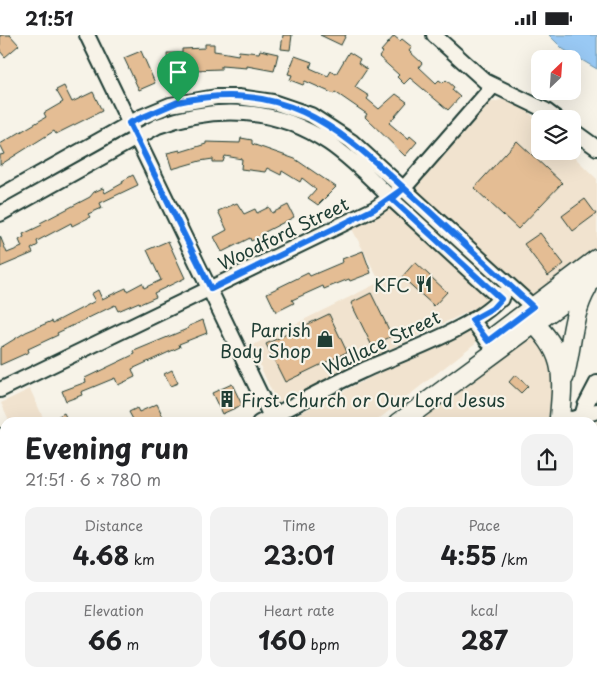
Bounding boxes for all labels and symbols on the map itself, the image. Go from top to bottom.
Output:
north arrow [531,50,581,100]
pin [157,51,199,102]
street label: Woodford Street [213,190,353,276]
place label: KFC [374,271,410,298]
restaurant icon: KFC [414,274,434,294]
street label: Wallace Street [318,303,444,381]
place label: Parrish Body Shop [220,316,311,364]
shop icon: Parrish Body Shop [315,329,335,349]
place label: First Church or Our Lord Jesus [241,386,505,413]
building icon: First Church or Our Lord Jesus [217,389,237,409]

